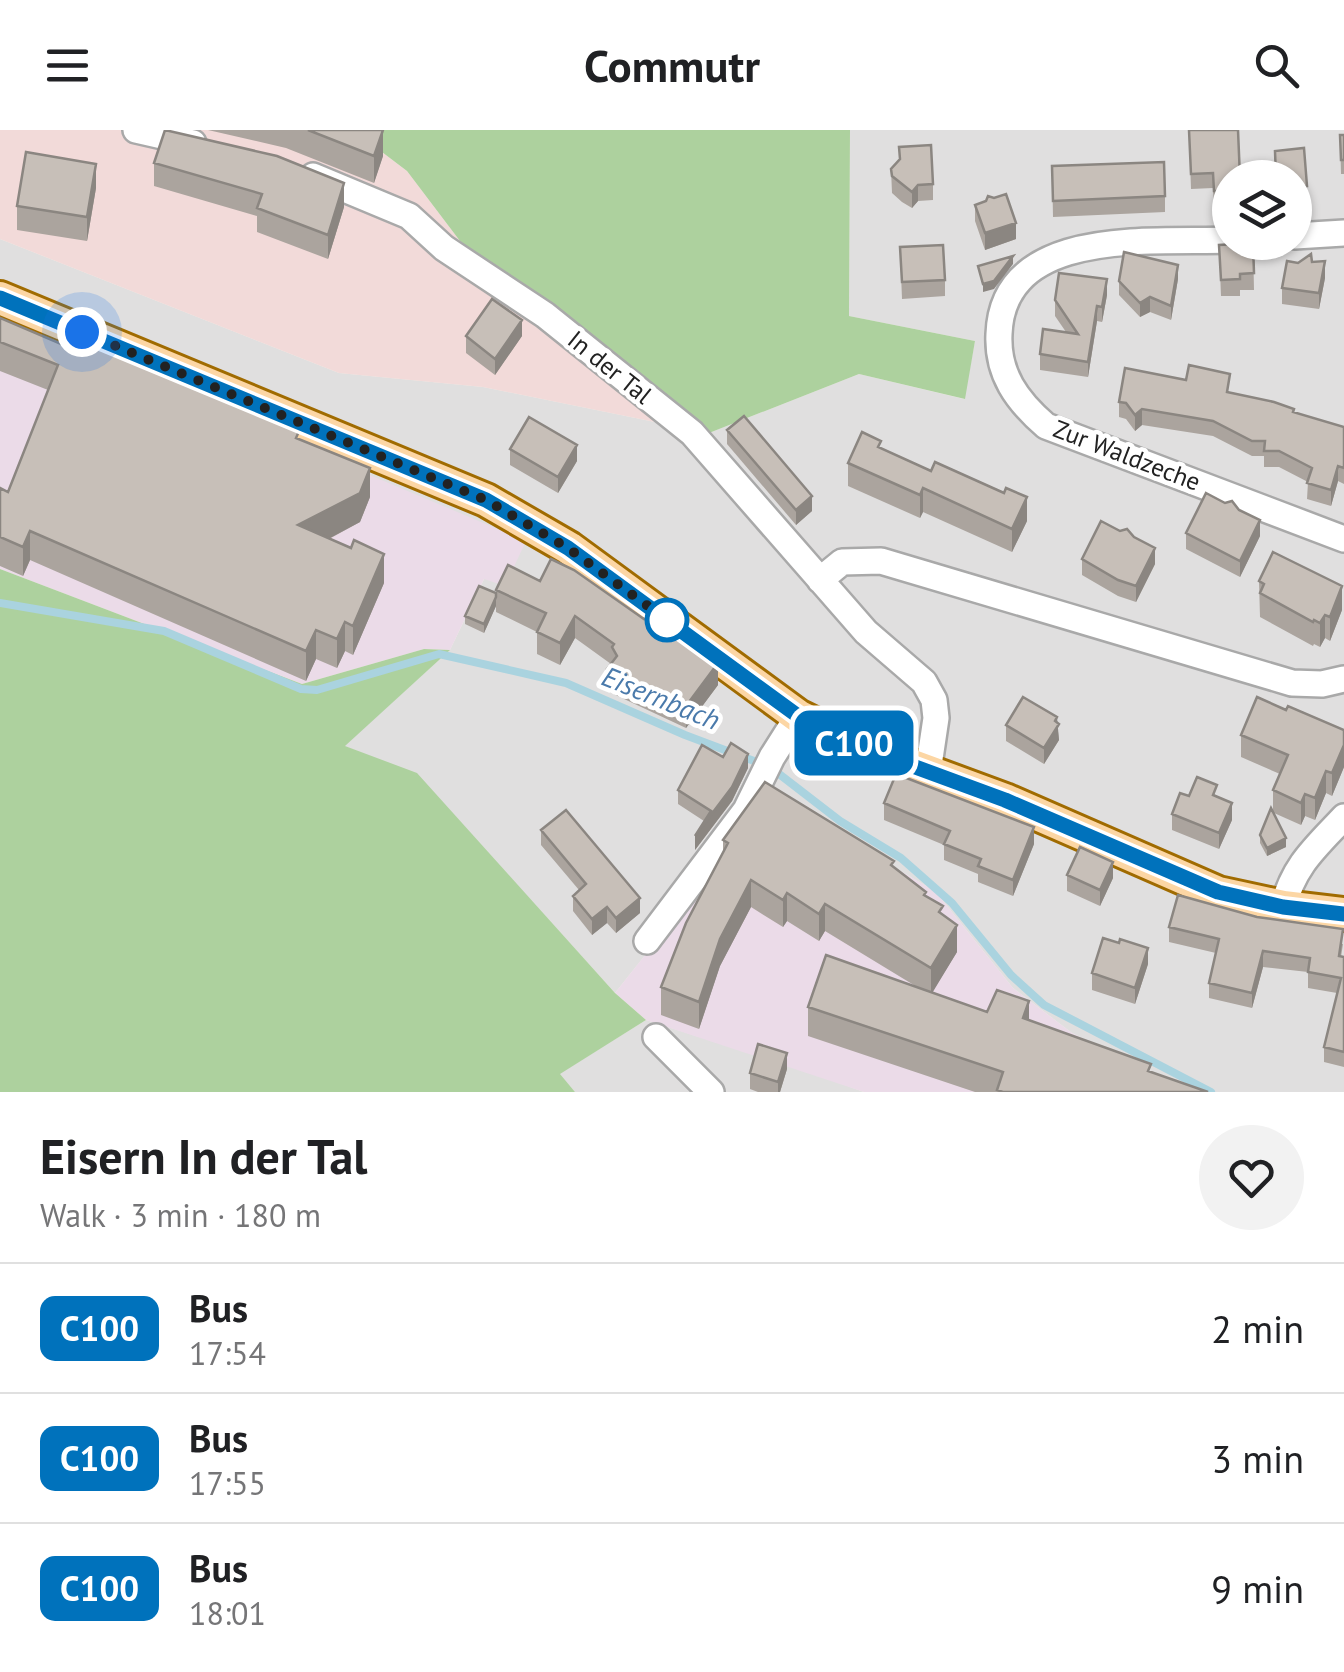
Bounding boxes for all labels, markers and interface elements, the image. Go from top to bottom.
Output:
text: Commutr [584,36,760,94]
icon: menu [40,38,95,93]
icon: search [1249,38,1304,93]
map controls [1212,160,1312,260]
button: layers [1212,160,1312,260]
your location [57,307,107,357]
street label: In der Tal [561,323,659,411]
street label: Zur Waldzeche [1049,412,1205,498]
unlabelled marker [646,599,688,641]
water label: Eisernbach [597,657,726,738]
line badge: C100 [784,710,924,776]
text: C100 [814,720,894,766]
text: Eisern In der Tal [40,1125,367,1187]
button: heart [1199,1125,1304,1230]
text: Walk · 3 min · 180 m [40,1194,321,1236]
text: Bus [189,1283,248,1332]
text: 2 min [1211,1304,1304,1353]
text: C100 [60,1305,139,1351]
text: 17:54 [189,1332,266,1374]
text: Bus [189,1413,248,1462]
text: 3 min [1211,1434,1304,1483]
text: C100 [60,1435,139,1481]
text: 17:55 [189,1462,266,1504]
text: Bus [189,1543,248,1592]
text: 9 min [1211,1564,1304,1613]
text: C100 [60,1565,139,1611]
text: 18:01 [189,1592,266,1634]

